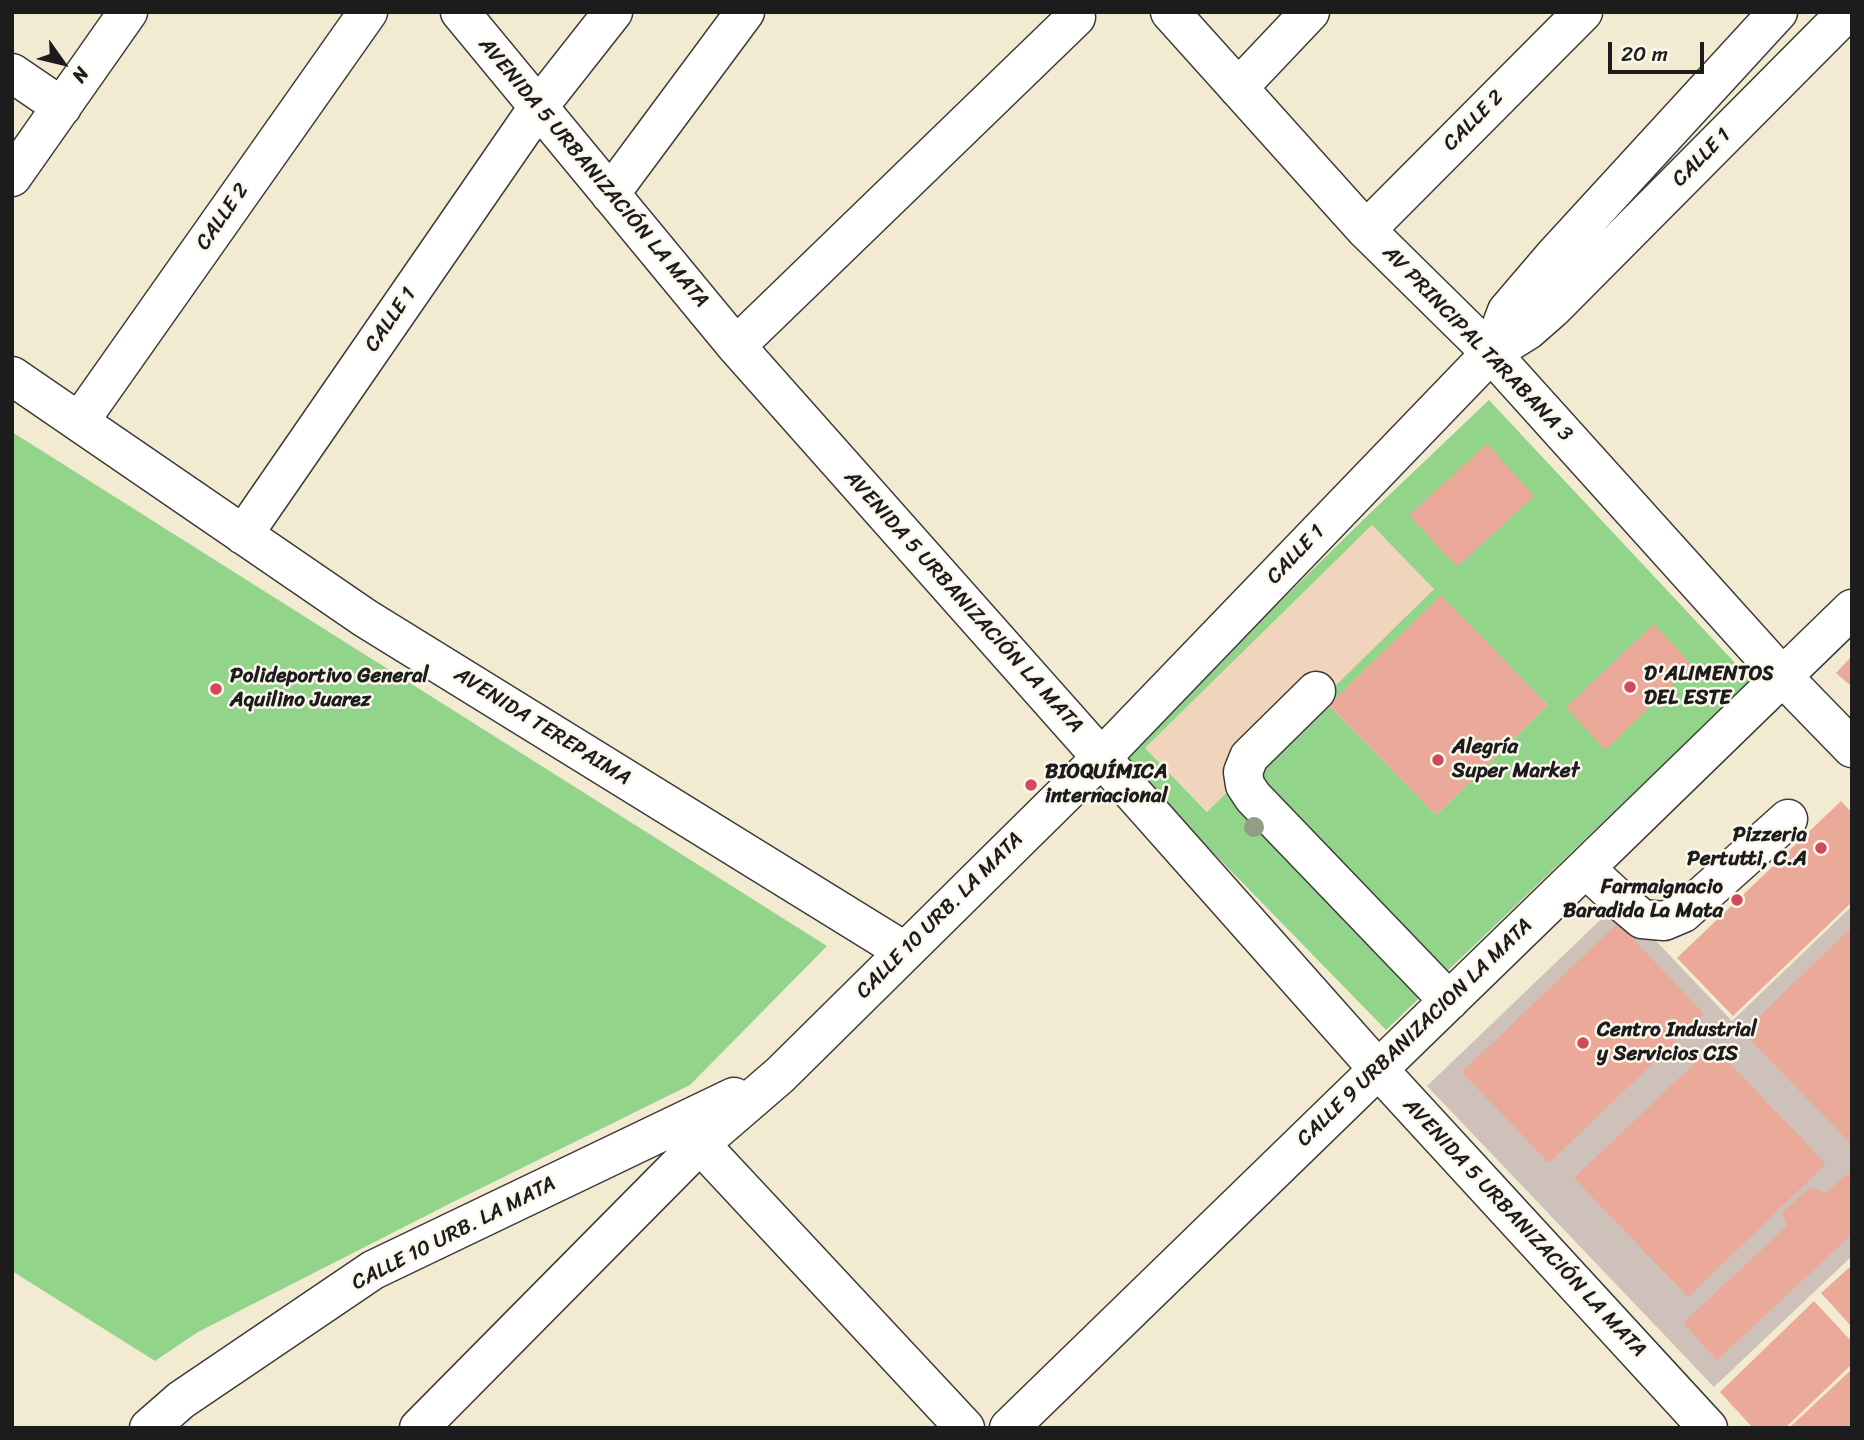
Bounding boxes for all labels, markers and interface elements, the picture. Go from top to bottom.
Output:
north arrow [28,28,98,98]
scale bar [1612,28,1708,72]
street label: AVENIDA 5 URBANIZACIÓN LA MATA [473,33,713,313]
text: 20 m [1621,35,1668,73]
text: N [63,60,98,90]
street label: CALLE 2 [1438,85,1510,157]
street label: CALLE 1 [1667,123,1737,193]
street label: CALLE 2 [191,179,255,255]
street label: AV PRINCIPAL TARABANA 3 [1377,241,1577,447]
street label: CALLE 1 [360,283,422,357]
street label: AVENIDA 5 URBANIZACIÓN LA MATA [838,465,1088,739]
street label: CALLE 1 [1262,520,1330,590]
street label: AVENIDA TEREPAIMA [449,662,635,792]
place label: D'ALIMENTOS DEL ESTE [1644,662,1774,712]
place label: Polideportivo General Aquilino Juarez [230,664,428,714]
marker: D'ALIMENTOS DEL ESTE [1622,679,1638,695]
marker: Polideportivo General Aquilino Juarez [208,681,224,697]
place label: Alegría Super Market [1452,735,1579,785]
marker: Alegría Super Market [1430,752,1446,768]
place label: BIOQUÍMICA internacional [1045,760,1167,810]
marker: BIOQUÍMICA internacional [1023,777,1039,793]
place label: Pizzeria Pertutti, C.A [1687,823,1807,873]
street label: CALLE 10 URB. LA MATA [851,827,1029,1005]
marker: Pizzeria Pertutti, C.A [1813,840,1829,856]
place label: Farmaignacio Baradida La Mata [1563,875,1723,925]
marker: Farmaignacio Baradida La Mata [1729,892,1745,908]
street label: CALLE 9 URBANIZACION LA MATA [1292,914,1538,1152]
place label: Centro Industrial y Servicios CIS [1597,1018,1757,1068]
marker: Centro Industrial y Servicios CIS [1575,1035,1591,1051]
street label: AVENIDA 5 URBANIZACIÓN LA MATA [1397,1093,1651,1363]
street label: CALLE 10 URB. LA MATA [348,1172,560,1296]

